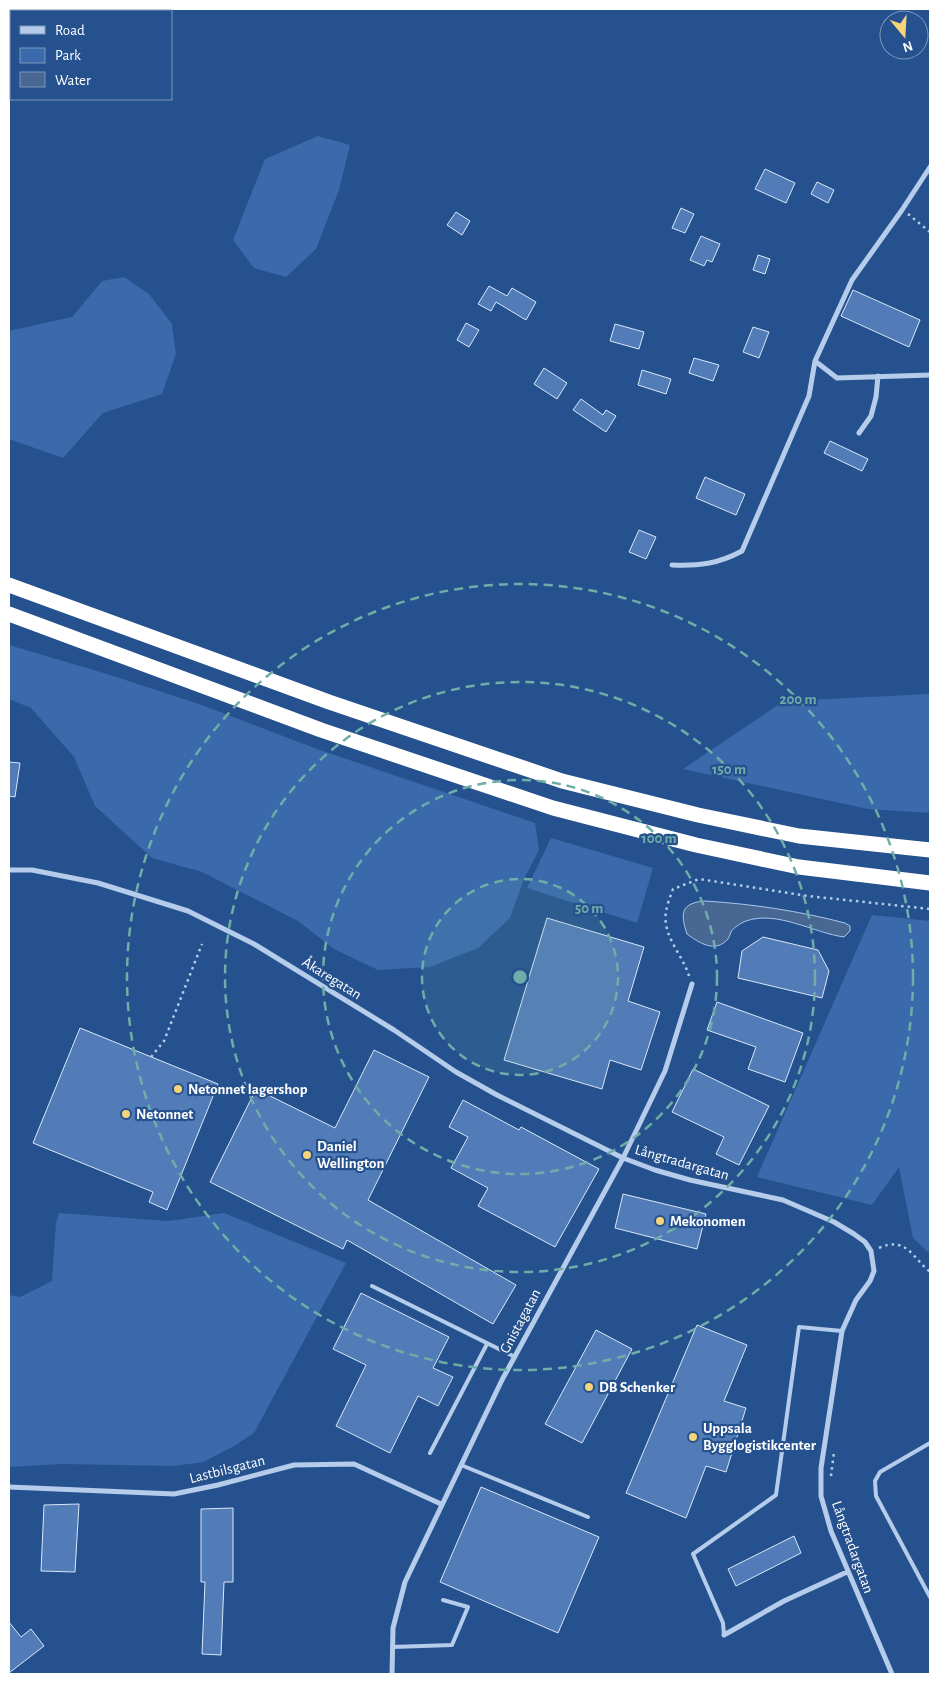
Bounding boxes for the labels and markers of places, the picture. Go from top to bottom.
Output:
centre of rings [511,968,529,986]
place label: Netonnet lagershop [188,1082,308,1097]
marker: Netonnet lagershop [172,1083,184,1095]
place label: Netonnet [136,1107,193,1122]
marker: Netonnet [120,1108,132,1120]
place label: Daniel Wellington [317,1139,384,1171]
marker: Daniel Wellington [301,1149,313,1161]
place label: Mekonomen [670,1214,746,1229]
marker: Mekonomen [654,1215,666,1227]
place label: DB Schenker [599,1380,676,1395]
marker: DB Schenker [583,1381,595,1393]
place label: Uppsala Bygglogistikcenter [703,1421,817,1453]
marker: Uppsala Bygglogistikcenter [687,1431,699,1443]

